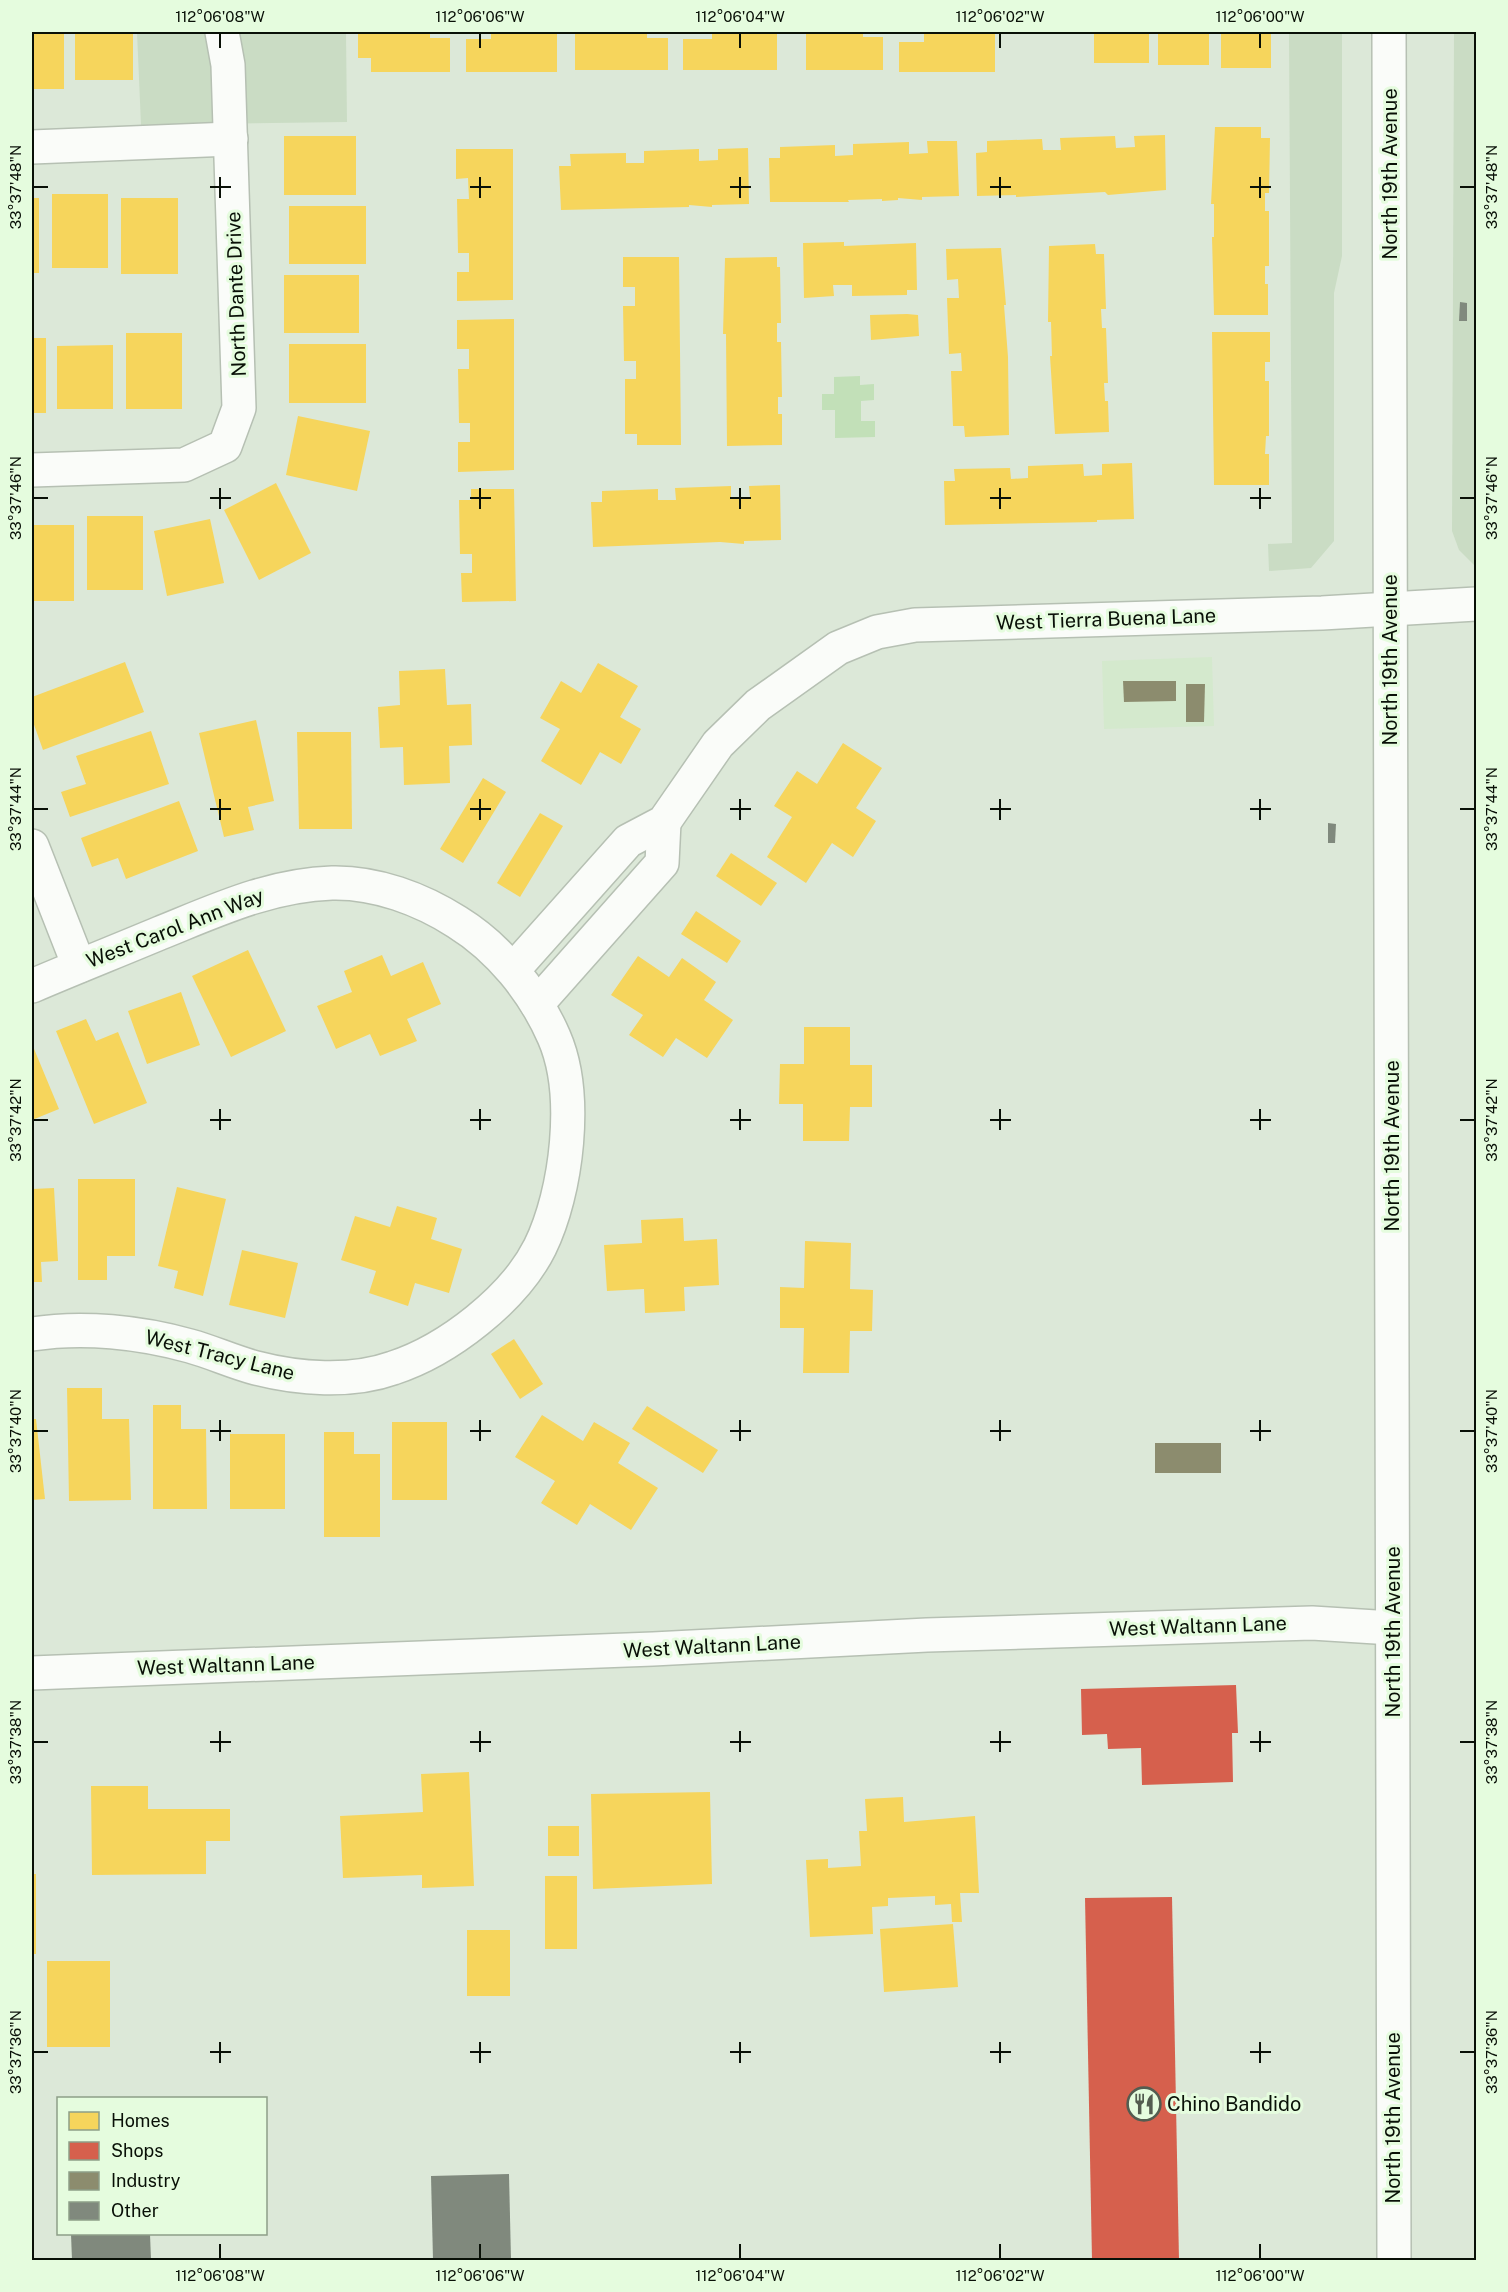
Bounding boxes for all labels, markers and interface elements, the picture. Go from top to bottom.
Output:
text: 112°06'08"W [175,8,265,25]
text: 112°06'06"W [435,8,525,25]
text: 112°06'04"W [695,8,785,25]
text: 112°06'02"W [955,8,1045,25]
text: 112°06'00"W [1215,8,1305,25]
street label: North 19th Avenue [1378,88,1402,260]
text: 33°37'48"N [7,145,24,229]
text: 33°37'48"N [1483,145,1500,229]
street label: North Dante Drive [221,211,251,377]
text: 33°37'46"N [7,456,24,540]
text: 33°37'46"N [1483,456,1500,540]
street label: North 19th Avenue [1378,574,1402,746]
street label: West Tierra Buena Lane [996,603,1216,635]
text: 33°37'44"N [7,767,24,851]
text: 33°37'44"N [1483,767,1500,851]
street label: West Carol Ann Way [83,883,267,973]
street label: North 19th Avenue [1380,1060,1404,1232]
text: 33°37'42"N [7,1078,24,1162]
text: 33°37'42"N [1483,1078,1500,1162]
street label: West Tracy Lane [143,1325,297,1385]
text: 33°37'40"N [7,1389,24,1473]
text: 33°37'40"N [1483,1389,1500,1473]
street label: North 19th Avenue [1381,1546,1405,1718]
street label: West Waltann Lane [1109,1611,1287,1641]
street label: West Waltann Lane [623,1629,801,1663]
street label: West Waltann Lane [137,1650,315,1680]
text: 33°37'38"N [7,1700,24,1784]
text: 33°37'38"N [1483,1700,1500,1784]
text: 33°37'36"N [7,2010,24,2094]
text: 33°37'36"N [1483,2010,1500,2094]
street label: North 19th Avenue [1381,2032,1405,2204]
restaurant icon: Chino Bandido [1126,2086,1162,2122]
place label: Chino Bandido [1167,2092,1301,2116]
legend [57,2097,267,2235]
text: Homes [111,2110,170,2131]
text: Shops [111,2140,163,2161]
text: Industry [111,2170,181,2191]
text: Other [111,2200,159,2221]
text: 112°06'08"W [175,2267,265,2284]
text: 112°06'06"W [435,2267,525,2284]
text: 112°06'04"W [695,2267,785,2284]
text: 112°06'02"W [955,2267,1045,2284]
text: 112°06'00"W [1215,2267,1305,2284]

